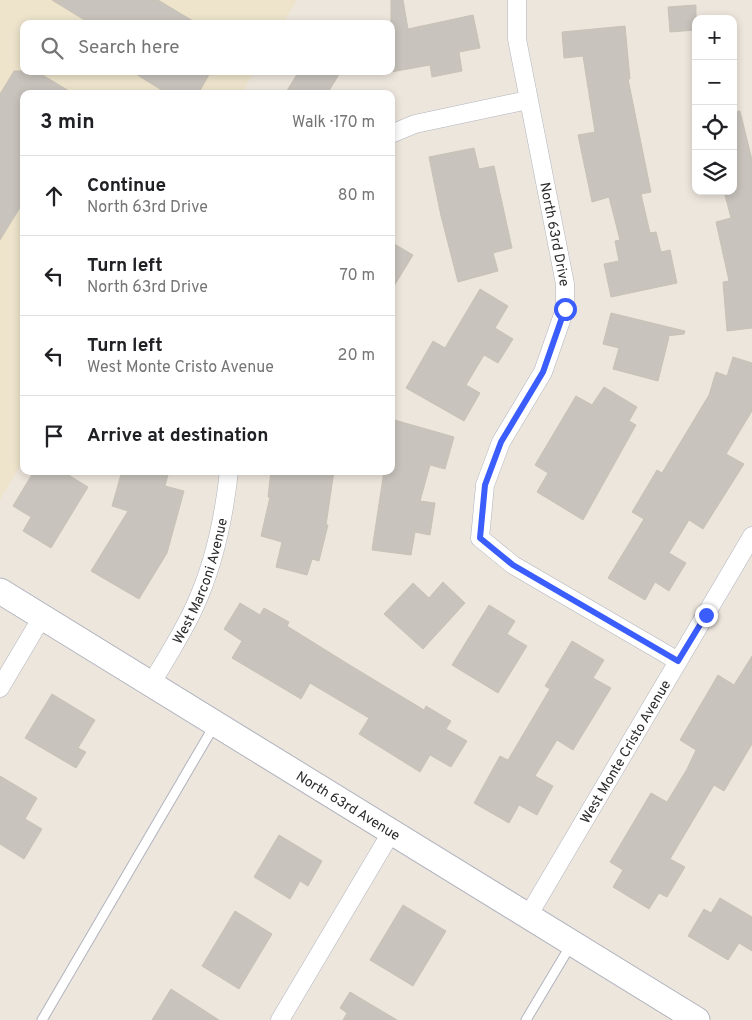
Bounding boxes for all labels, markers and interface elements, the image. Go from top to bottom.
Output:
map controls [692,15,737,195]
button: + [692,15,737,60]
search box [20,20,395,75]
icon: search [38,34,66,62]
text: Search here [78,36,180,60]
button: − [692,60,737,105]
button: locate [692,105,737,150]
text: 3 min [40,109,95,136]
text: Walk · 170 m [292,113,375,133]
button: layers [692,150,737,195]
text: Continue [87,174,166,198]
street label: North 63rd Drive [535,181,572,288]
icon: ahead [40,182,68,210]
text: 80 m [338,186,375,206]
text: North 63rd Drive [87,198,208,218]
text: Turn left [87,254,163,278]
icon: left [40,262,68,290]
text: 70 m [340,266,375,286]
text: North 63rd Drive [87,278,208,298]
route start [554,298,577,321]
text: Turn left [87,334,163,358]
icon: left [40,342,68,370]
text: 20 m [338,346,375,366]
text: West Monte Cristo Avenue [87,358,274,378]
icon: arrive [40,422,68,450]
text: Arrive at destination [87,424,268,448]
street label: West Marconi Avenue [170,517,232,647]
route end [695,604,718,627]
street label: West Monte Cristo Avenue [577,677,675,827]
street label: North 63rd Avenue [292,768,403,845]

